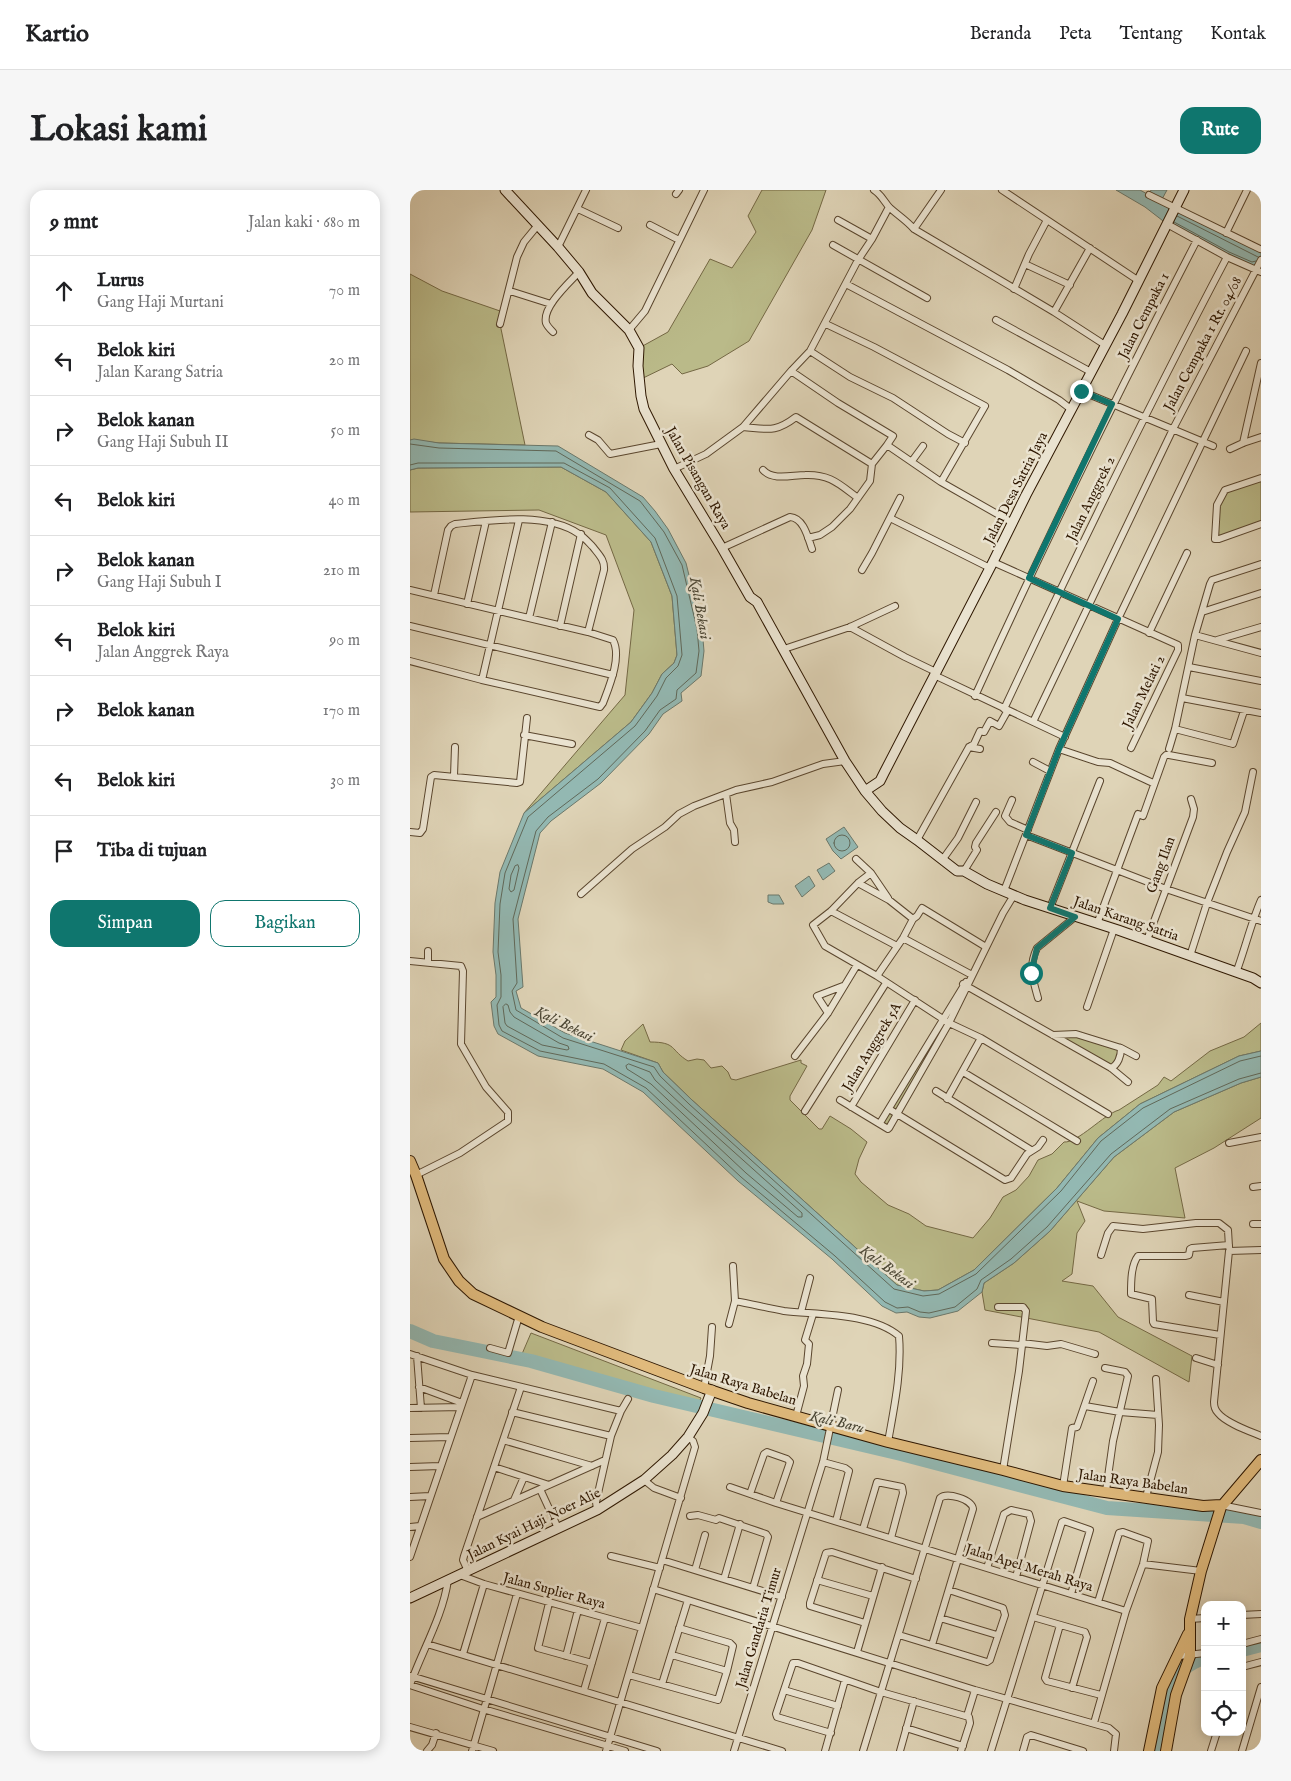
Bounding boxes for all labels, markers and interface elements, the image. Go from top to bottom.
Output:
text: Kartio [25,19,89,50]
text: Beranda [970,23,1031,46]
text: Peta [1059,23,1092,46]
text: Tentang [1120,23,1182,46]
text: Kontak [1210,23,1266,46]
button: Rute [1180,107,1261,154]
text: Lokasi kami [30,108,207,153]
text: 9 mnt [50,209,98,236]
text: Jalan kaki · 680 m [248,213,360,233]
text: Lurus [97,269,144,293]
street label: Jalan Cempaka 1 [1114,270,1173,364]
street label: Jalan Cempaka 1 Rt. 04/08 [1159,274,1246,416]
icon: ahead [50,277,78,305]
text: 70 m [329,281,360,301]
text: Gang Haji Murtani [97,293,224,313]
text: Belok kiri [97,339,175,363]
icon: left [50,347,78,375]
text: 20 m [329,351,360,371]
text: Jalan Karang Satria [97,363,223,383]
route end [1070,380,1093,403]
text: Belok kanan [97,409,195,433]
icon: right [50,417,78,445]
text: 50 m [331,421,360,441]
street label: Jalan Pisangan Raya [660,422,735,533]
street label: Jalan Desa Satria Jaya [979,428,1053,549]
text: Gang Haji Subuh II [97,433,229,453]
street label: Jalan Anggrek 2 [1062,453,1120,546]
icon: left [50,487,78,515]
text: Belok kiri [97,489,175,513]
text: 40 m [328,491,360,511]
text: Belok kanan [97,549,195,573]
icon: right [50,557,78,585]
text: 210 m [323,561,360,581]
text: Gang Haji Subuh I [97,573,222,593]
water label: Kali Bekasi [685,574,715,642]
text: Belok kiri [97,619,175,643]
icon: left [50,627,78,655]
text: 90 m [329,631,360,651]
text: Jalan Anggrek Raya [97,643,229,663]
street label: Jalan Melati 2 [1118,652,1170,733]
icon: right [50,697,78,725]
text: Belok kanan [97,699,195,723]
text: 170 m [323,701,360,721]
icon: left [50,767,78,795]
text: Belok kiri [97,769,175,793]
text: 30 m [330,771,360,791]
street label: Gang Ilan [1143,834,1180,896]
icon: arrive [50,837,78,865]
text: Tiba di tujuan [97,839,207,863]
street label: Jalan Karang Satria [1069,892,1182,946]
button: Simpan [50,900,200,947]
button: Bagikan [210,900,360,947]
route start [1020,962,1043,985]
street label: Jalan Anggrek 5A [837,999,906,1096]
water label: Kali Bekasi [531,1001,598,1047]
water label: Kali Bekasi [855,1240,919,1294]
street label: Jalan Raya Babelan [686,1360,799,1410]
water label: Kali Baru [807,1406,866,1438]
street label: Jalan Raya Babelan [1075,1465,1190,1499]
street label: Jalan Kyai Haji Noer Alie [463,1484,604,1565]
street label: Jalan Apel Merah Raya [961,1539,1096,1596]
street label: Jalan Gandaria Timur [732,1566,786,1692]
street label: Jalan Suplier Raya [499,1568,608,1614]
map controls [1201,1601,1246,1736]
button: + [1201,1601,1246,1646]
button: − [1201,1646,1246,1691]
button: locate [1201,1691,1246,1736]

